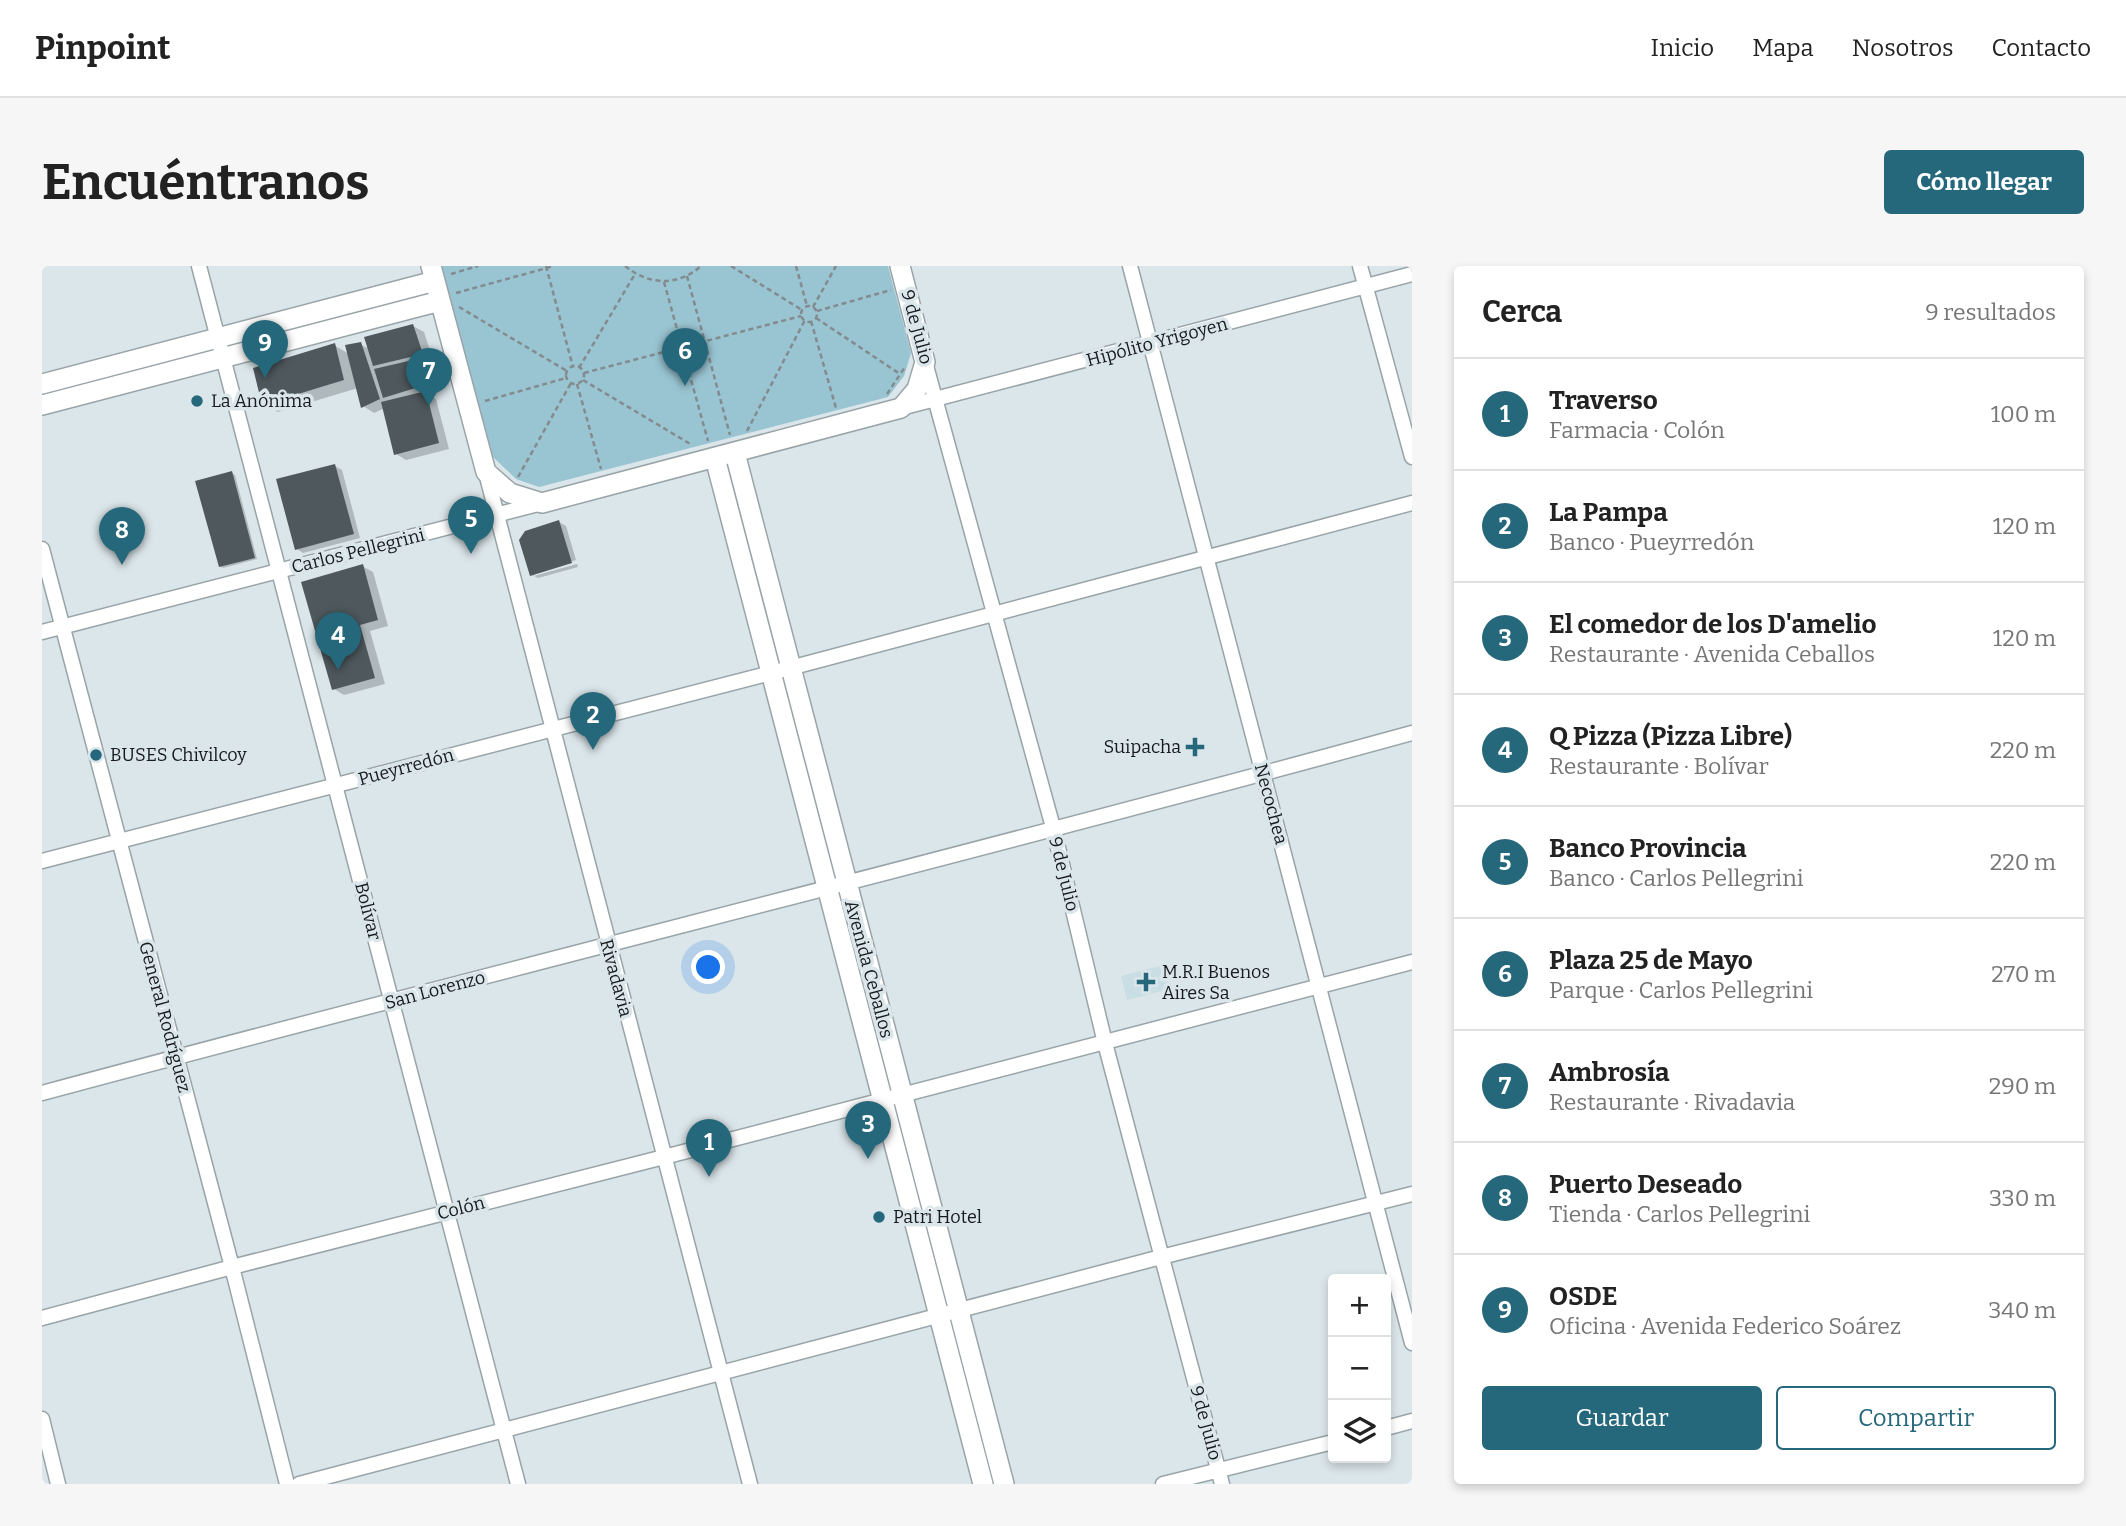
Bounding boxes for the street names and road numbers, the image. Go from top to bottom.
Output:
street label: 9 de Julio [897,287,937,367]
street label: Hipólito Yrigoyen [1084,312,1231,371]
street label: Carlos Pellegrini [289,524,427,578]
street label: Pueyrredón [356,744,457,790]
street label: Necochea [1250,761,1292,847]
street label: 9 de Julio [1044,834,1084,914]
street label: Bolívar [350,880,386,942]
street label: Avenida Ceballos [840,898,898,1040]
street label: Rivadavia [595,937,637,1020]
street label: General Rodríguez [134,939,196,1095]
street label: San Lorenzo [382,966,488,1014]
street label: Colón [435,1191,488,1225]
street label: 9 de Julio [1186,1383,1226,1463]

